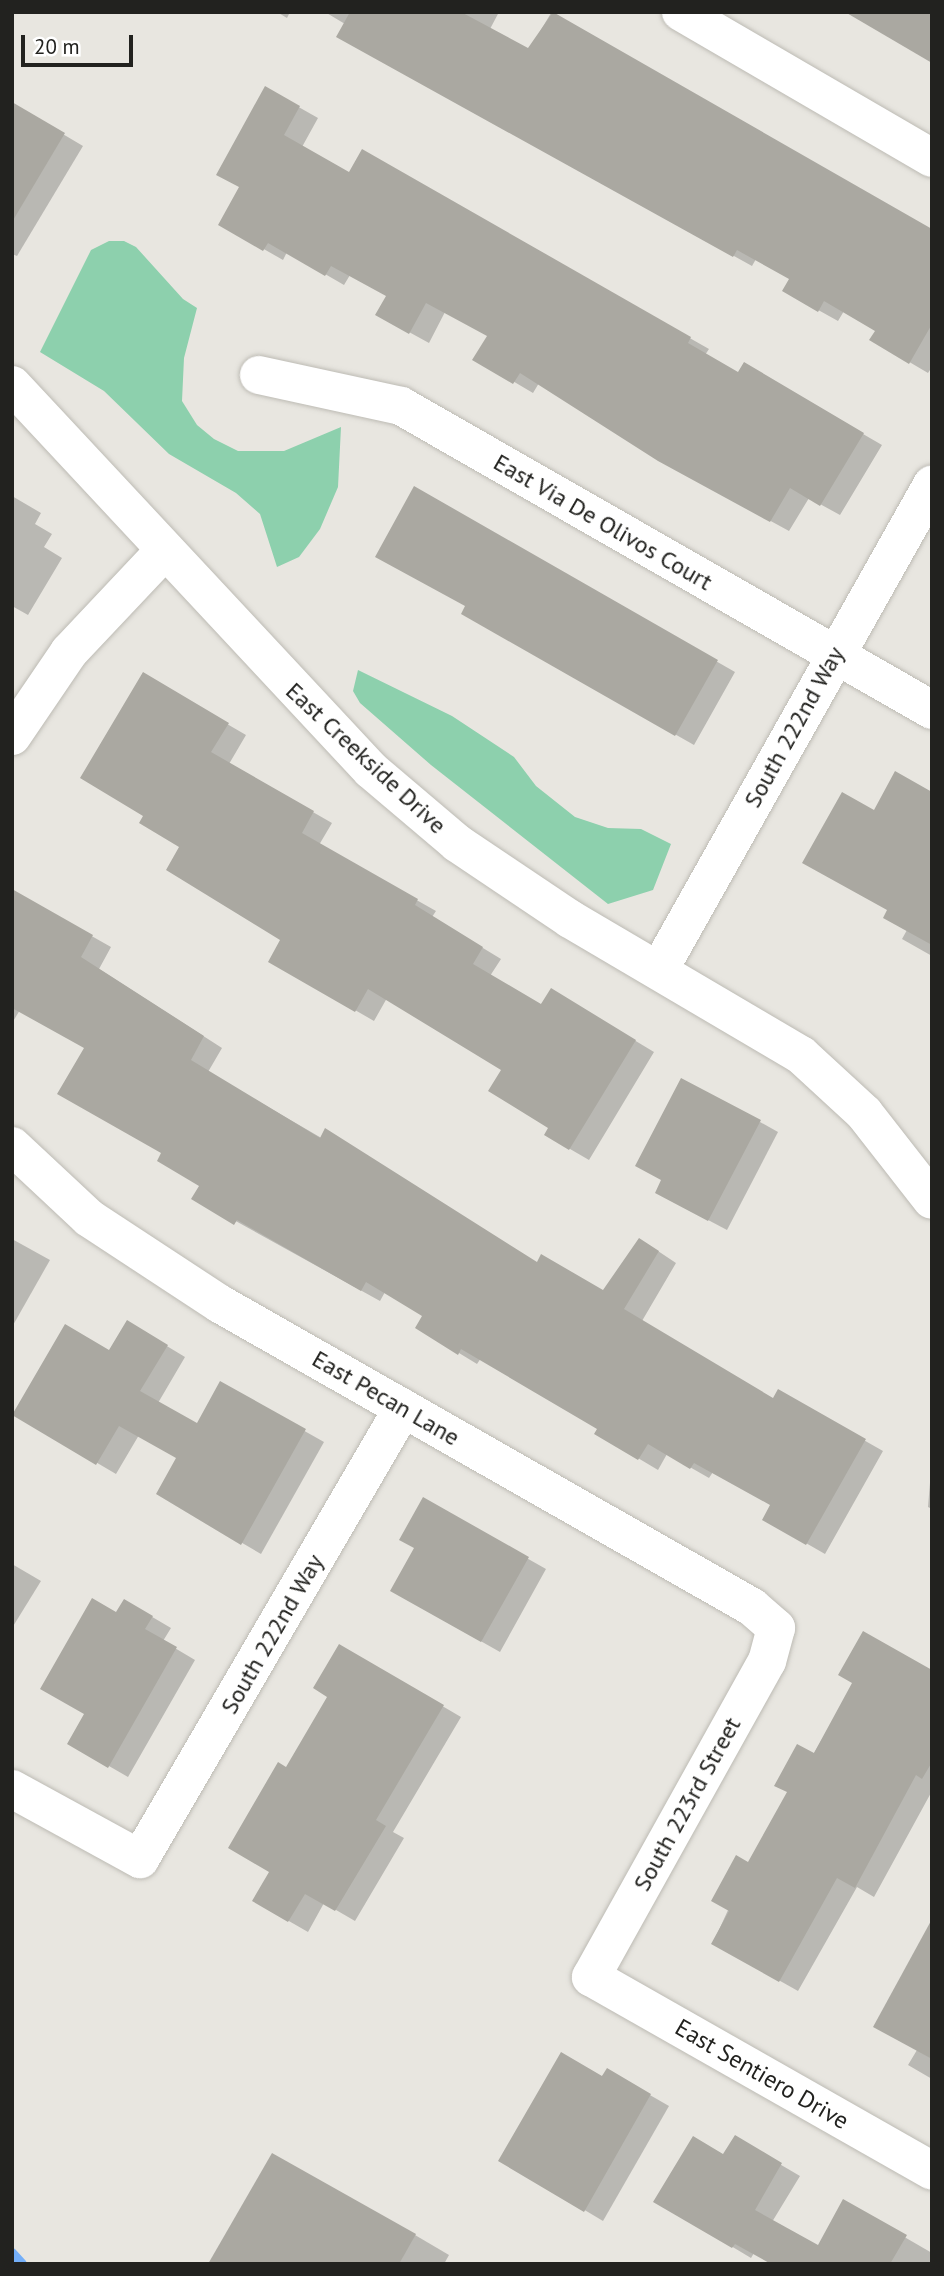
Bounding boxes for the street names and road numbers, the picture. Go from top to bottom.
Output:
street label: East Via De Olivos Court [488,447,718,597]
street label: South 222nd Way [738,641,850,813]
street label: East Creekside Drive [280,676,452,840]
street label: East Pecan Lane [307,1344,465,1452]
street label: South 222nd Way [215,1549,329,1719]
street label: South 223rd Street [627,1712,747,1896]
street label: East Sentiero Drive [670,2013,854,2135]

